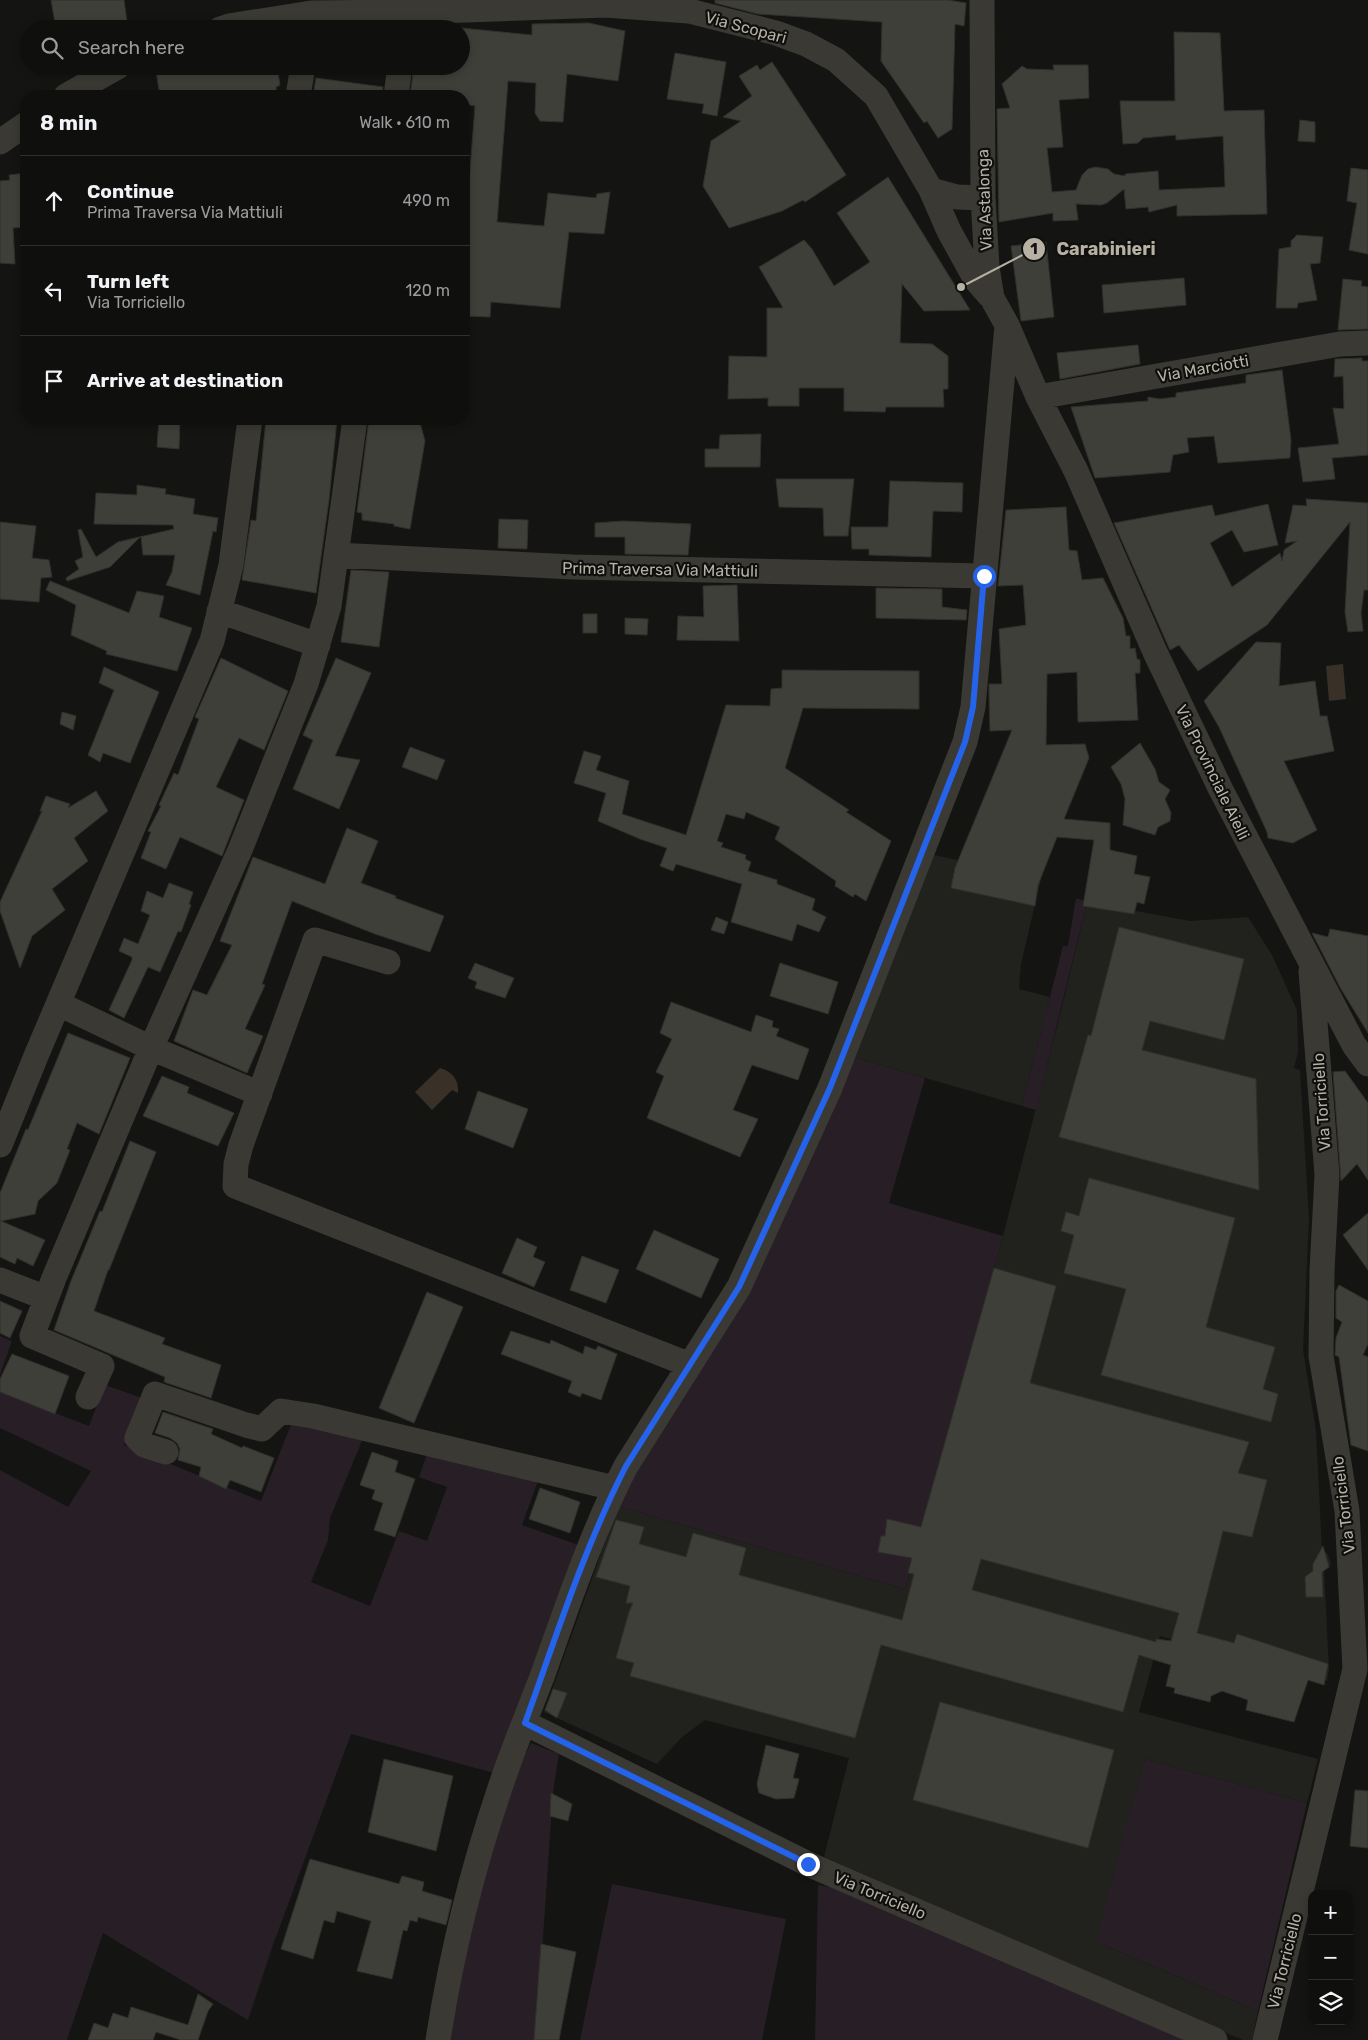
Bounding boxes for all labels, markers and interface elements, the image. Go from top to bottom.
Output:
street label: Via Scopari [703,8,789,47]
search box [20,20,470,75]
icon: search [38,34,66,62]
text: Search here [78,36,185,59]
text: 8 min [40,110,97,135]
text: Walk · 610 m [359,113,450,132]
street label: Via Astalonga [973,149,996,251]
text: Continue [87,180,174,203]
icon: ahead [40,187,68,215]
text: 490 m [402,191,450,210]
text: Prima Traversa Via Mattiuli [87,203,283,222]
callout: Carabinieri [1022,233,1166,266]
text: Carabinieri [1056,238,1156,260]
text: 1 [1030,240,1038,258]
text: Turn left [87,270,169,293]
icon: left [40,277,68,305]
text: 120 m [405,281,450,300]
text: Via Torriciello [87,293,185,312]
street label: Via Marciotti [1156,351,1250,386]
icon: arrive [40,367,68,395]
text: Arrive at destination [87,369,283,392]
street label: Prima Traversa Via Mattiuli [562,558,758,581]
route start [973,565,996,588]
street label: Via Provinciale Aielli [1172,702,1253,843]
street label: Via Torriciello [1309,1052,1334,1152]
street label: Via Torriciello [1328,1455,1359,1555]
route end [797,1853,820,1876]
street label: Via Torriciello [831,1868,929,1923]
map controls [1308,1890,1353,2025]
button: + [1308,1890,1353,1935]
street label: Via Torriciello [1263,1911,1306,2011]
button: − [1308,1935,1353,1980]
button: layers [1308,1980,1353,2025]

